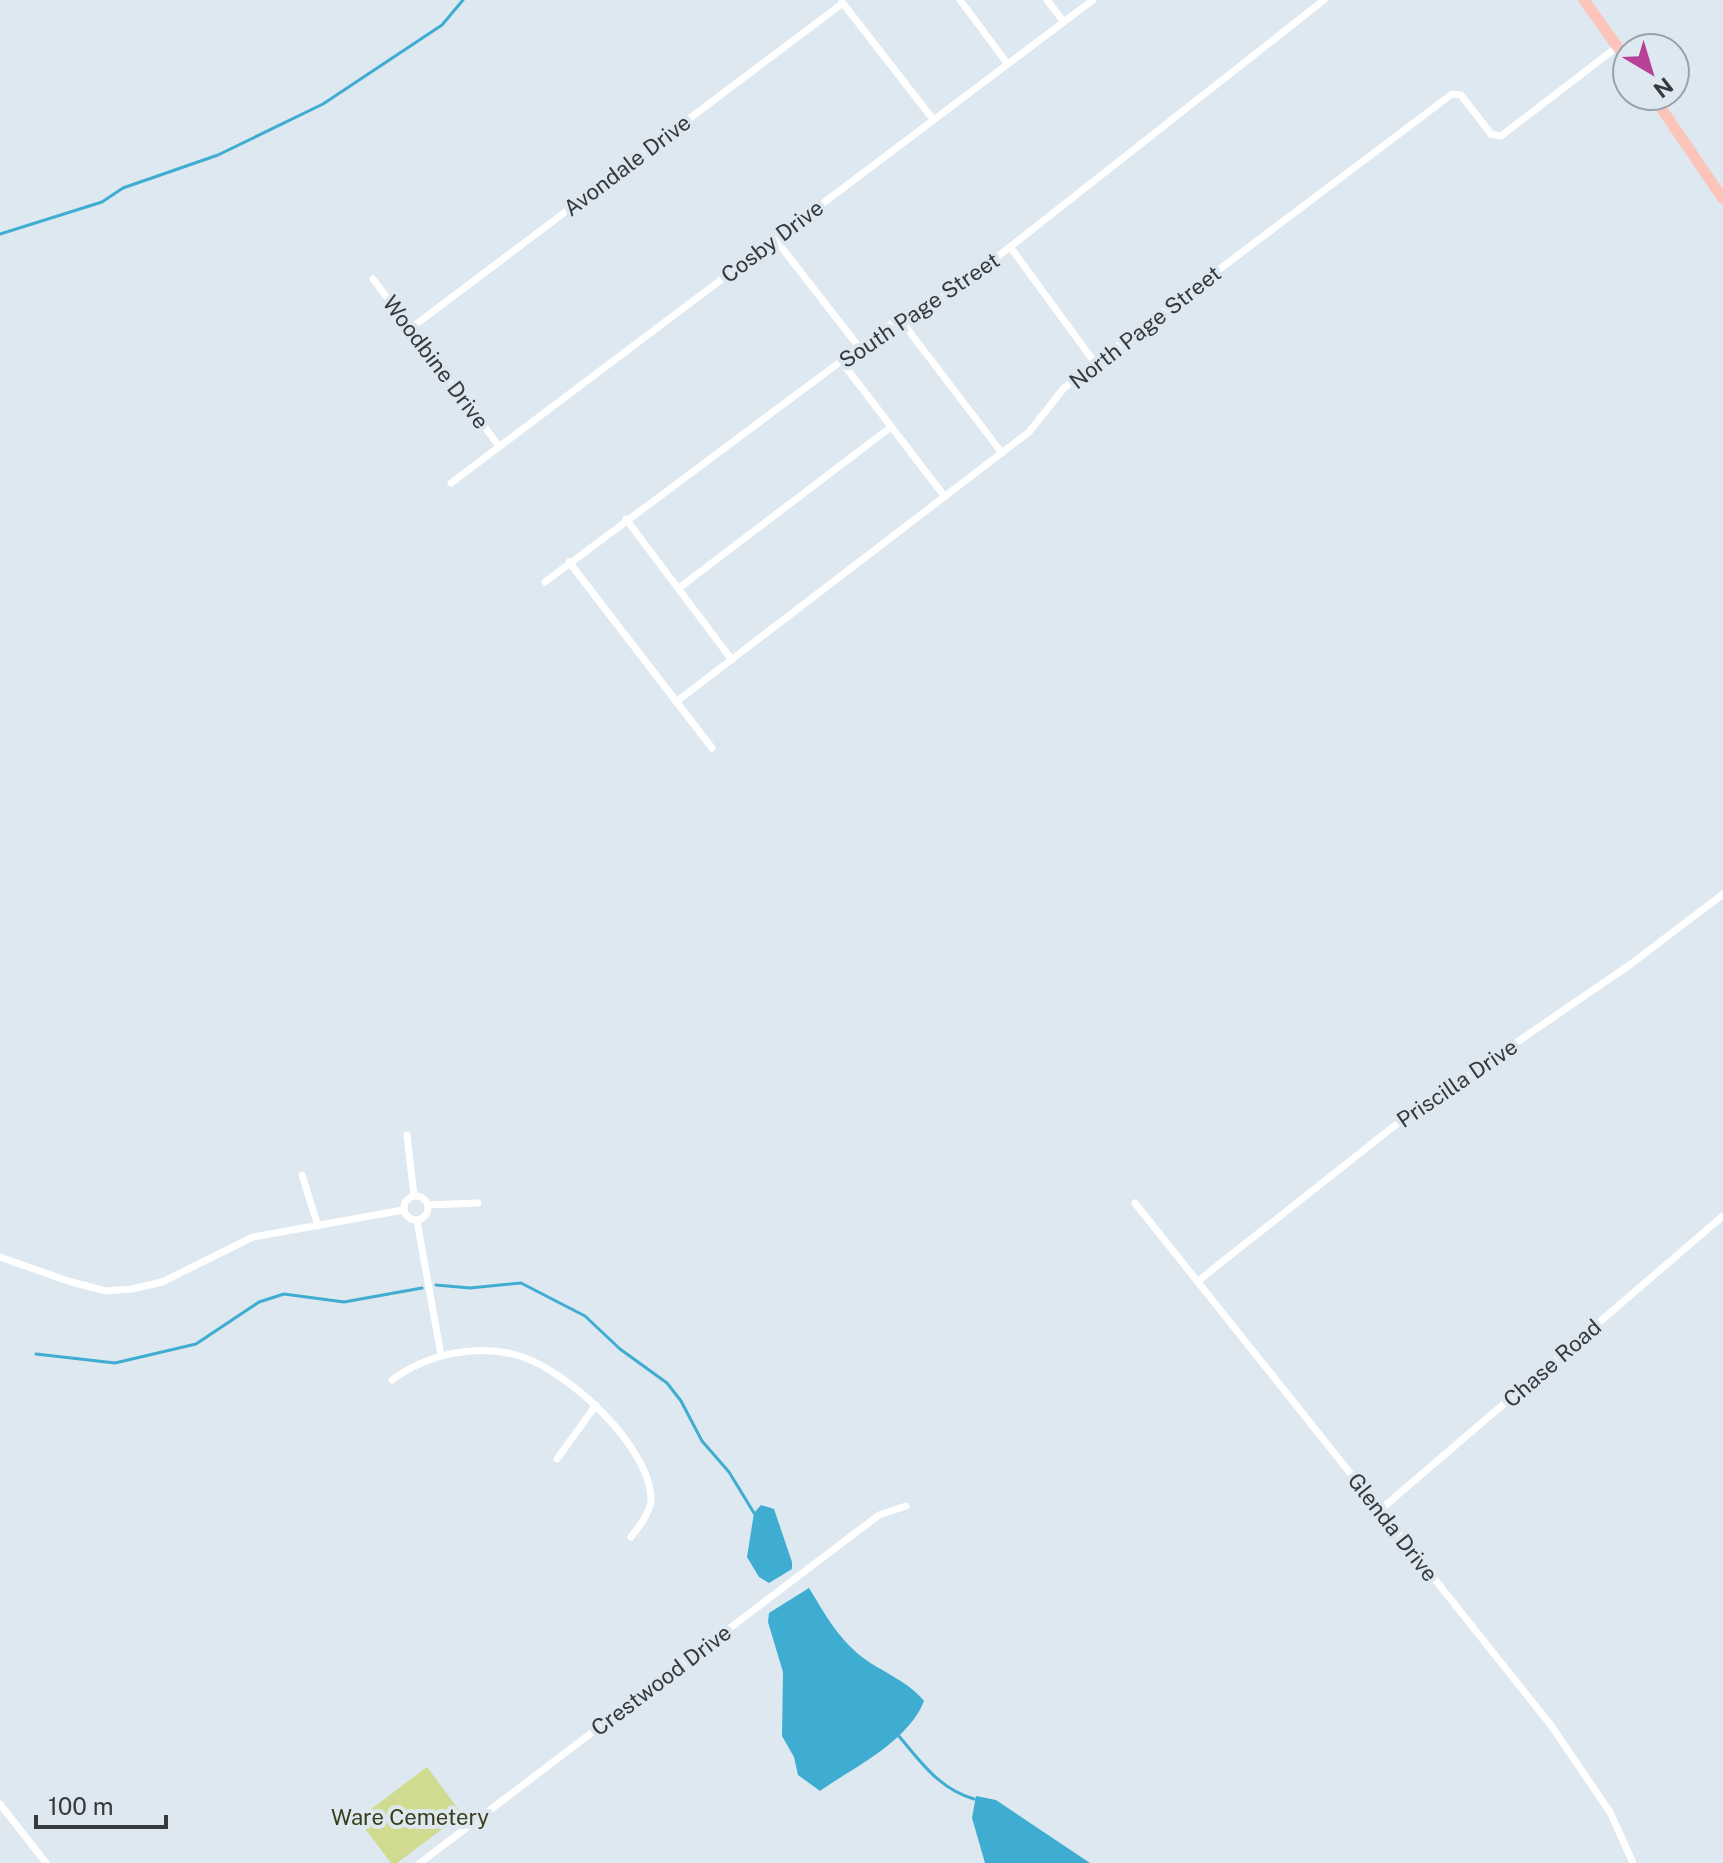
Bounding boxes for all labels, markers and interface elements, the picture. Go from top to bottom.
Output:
north arrow [1611,32,1691,112]
text: N [1649,72,1678,103]
street label: Avondale Drive [558,109,696,221]
street label: Cosby Drive [716,194,828,288]
street label: South Page Street [834,247,1004,373]
street label: North Page Street [1064,260,1226,394]
street label: Woodbine Drive [378,290,494,434]
street label: Priscilla Drive [1392,1033,1522,1133]
street label: Chase Road [1498,1314,1606,1412]
street label: Glenda Drive [1343,1468,1443,1586]
street label: Crestwood Drive [586,1619,736,1741]
scale bar [36,1779,166,1829]
text: 100 m [48,1792,114,1820]
park label: Ware Cemetery [331,1804,489,1830]

